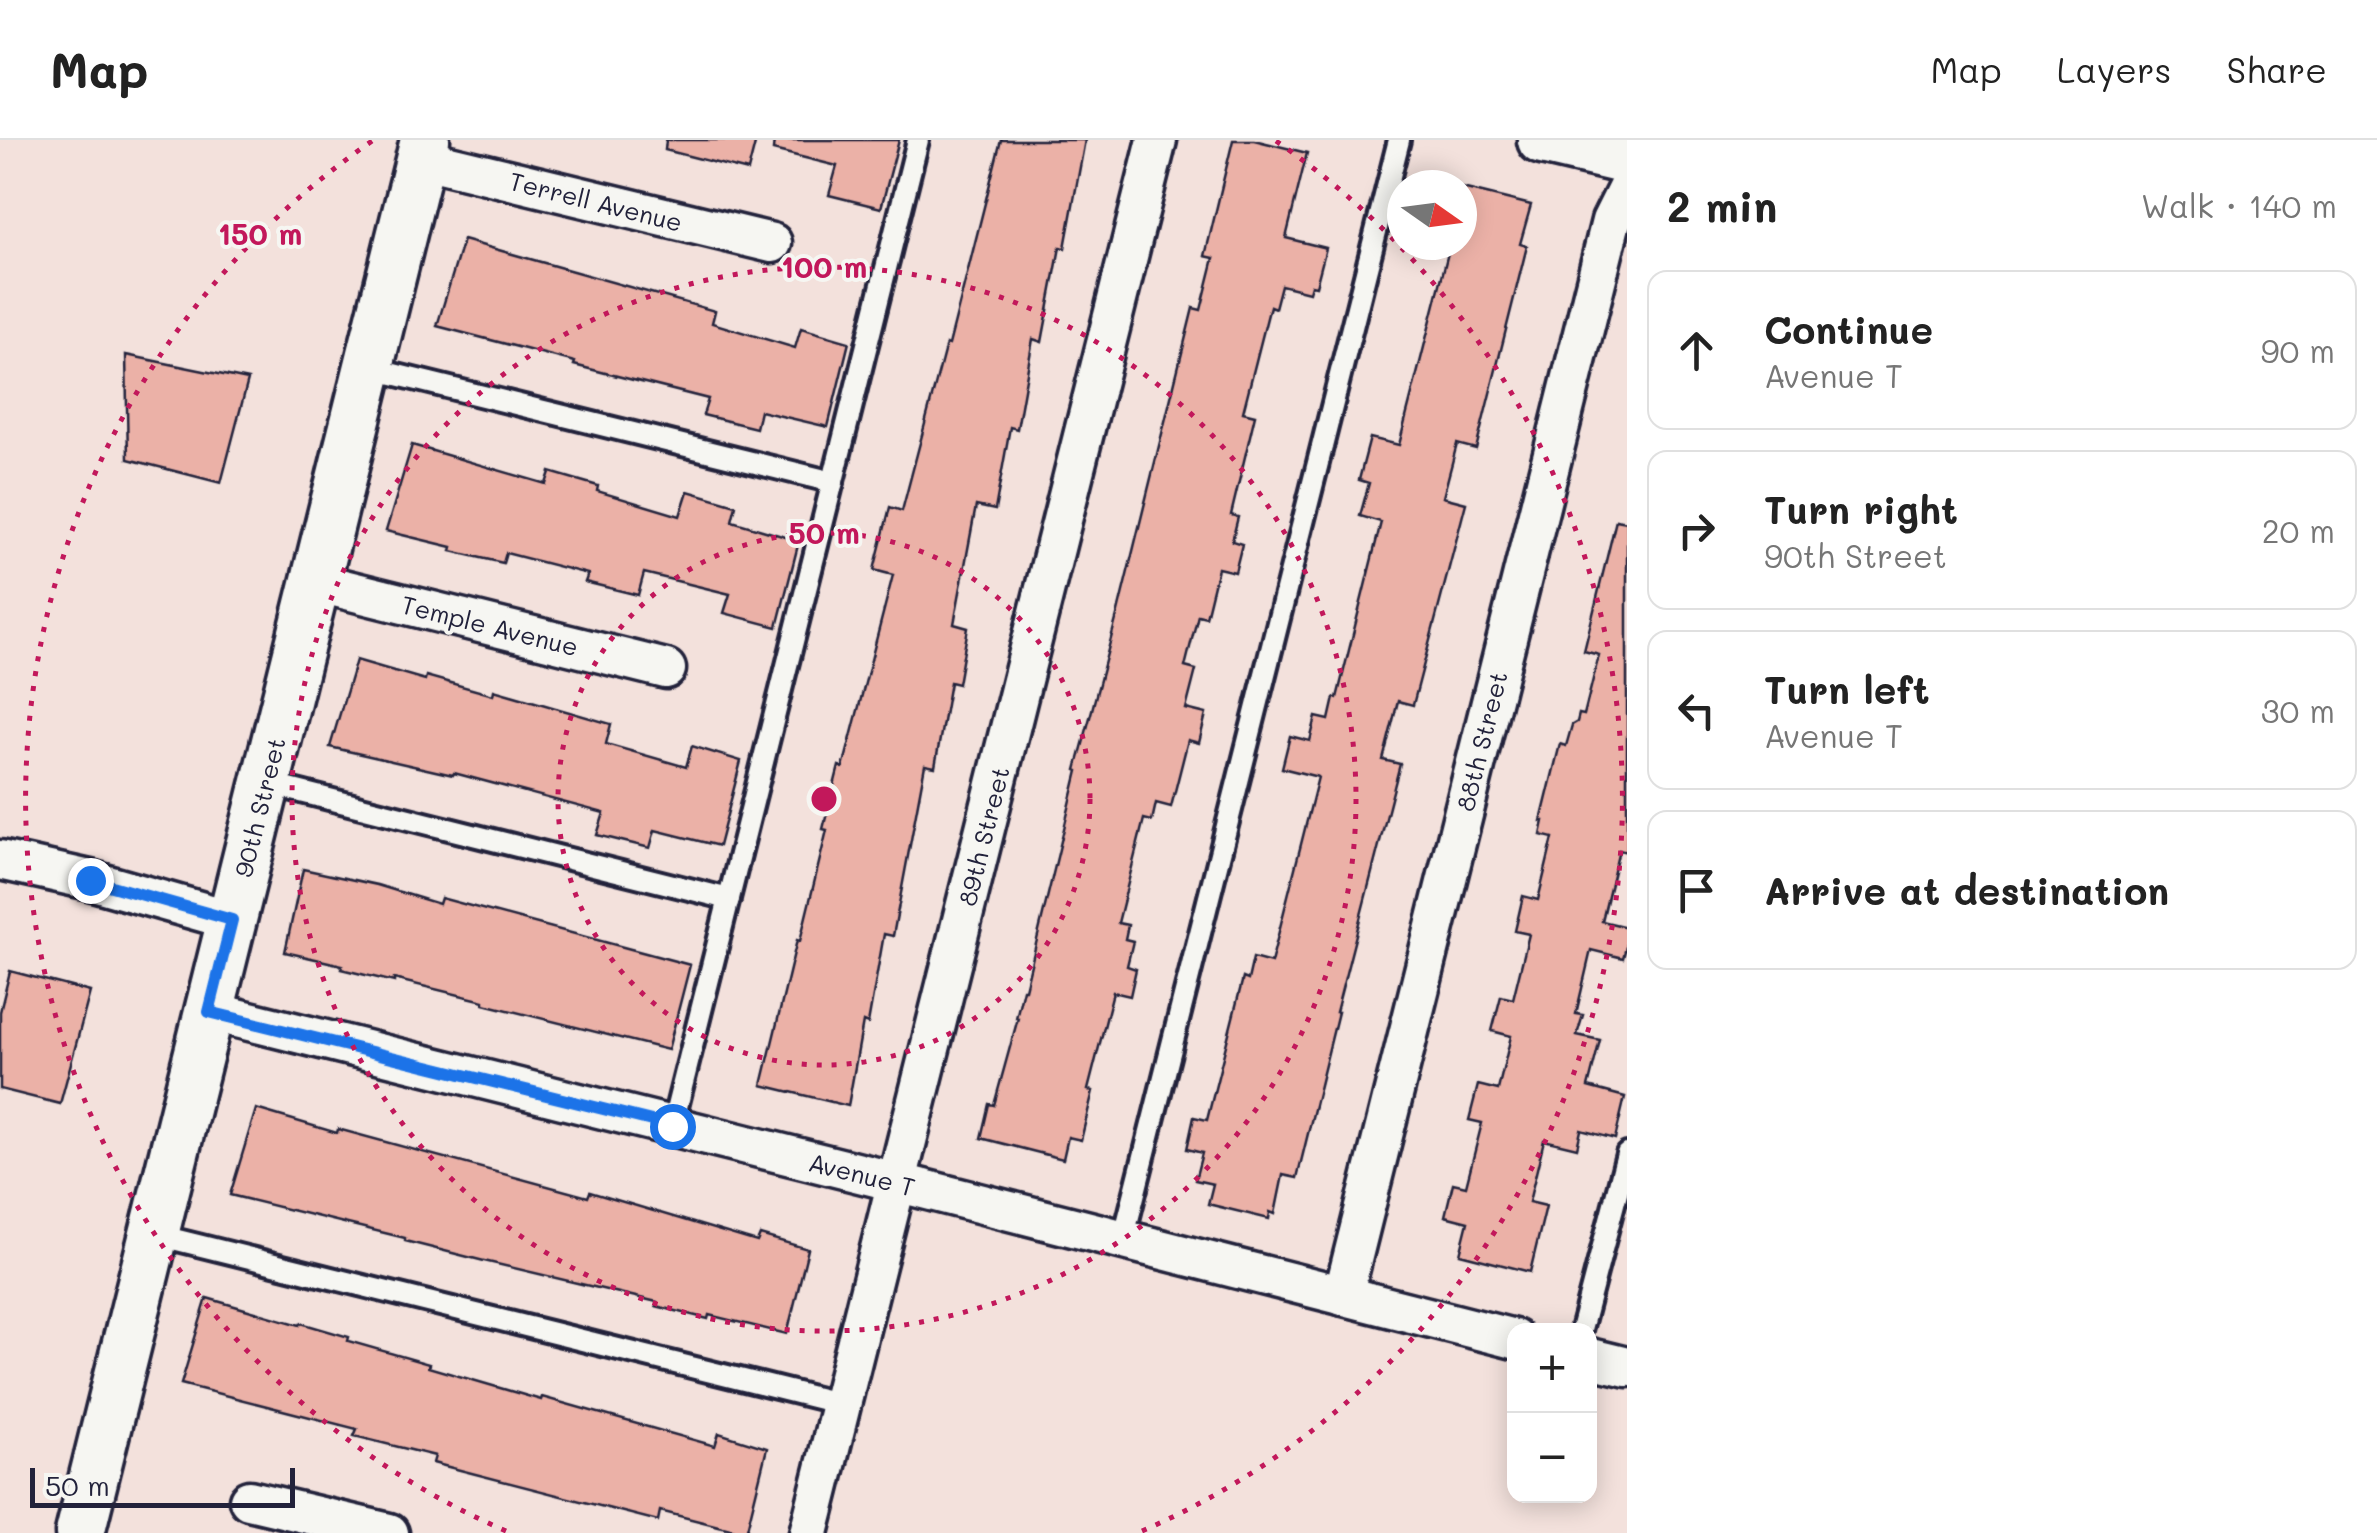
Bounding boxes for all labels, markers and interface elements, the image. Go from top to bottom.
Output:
text: Map [50,38,149,100]
text: Map [1930,46,2002,92]
text: Layers [2057,46,2172,92]
text: Share [2227,46,2327,92]
street label: Terrell Avenue [506,164,686,238]
north arrow [1387,170,1477,260]
text: 2 min [1667,178,1777,233]
text: Walk · 140 m [2141,184,2337,226]
text: 150 m [218,213,302,253]
text: 100 m [781,246,867,286]
text: Continue [1764,304,1933,354]
icon: ahead [1669,323,1724,378]
text: 90 m [2261,329,2335,371]
text: Avenue T [1764,354,1903,396]
text: Turn right [1764,484,1958,534]
icon: right [1669,503,1724,558]
text: 20 m [2262,509,2335,551]
text: 50 m [788,512,860,552]
text: 90th Street [1764,534,1947,576]
street label: Temple Avenue [398,588,582,662]
text: Turn left [1764,664,1930,714]
street label: 88th Street [1448,668,1514,814]
icon: left [1669,683,1724,738]
text: 30 m [2261,689,2335,731]
text: Avenue T [1764,714,1903,756]
street label: 90th Street [226,734,292,880]
street label: 89th Street [950,763,1016,909]
centre of rings [806,781,842,817]
route end [68,858,114,904]
icon: arrive [1669,863,1724,918]
text: Arrive at destination [1764,865,2169,915]
route start [650,1104,696,1150]
street label: Avenue T [806,1145,919,1203]
map controls [1507,1323,1597,1503]
button: + [1507,1323,1597,1413]
button: − [1507,1413,1597,1503]
scale bar [30,1463,295,1508]
text: 50 m [45,1467,110,1503]

